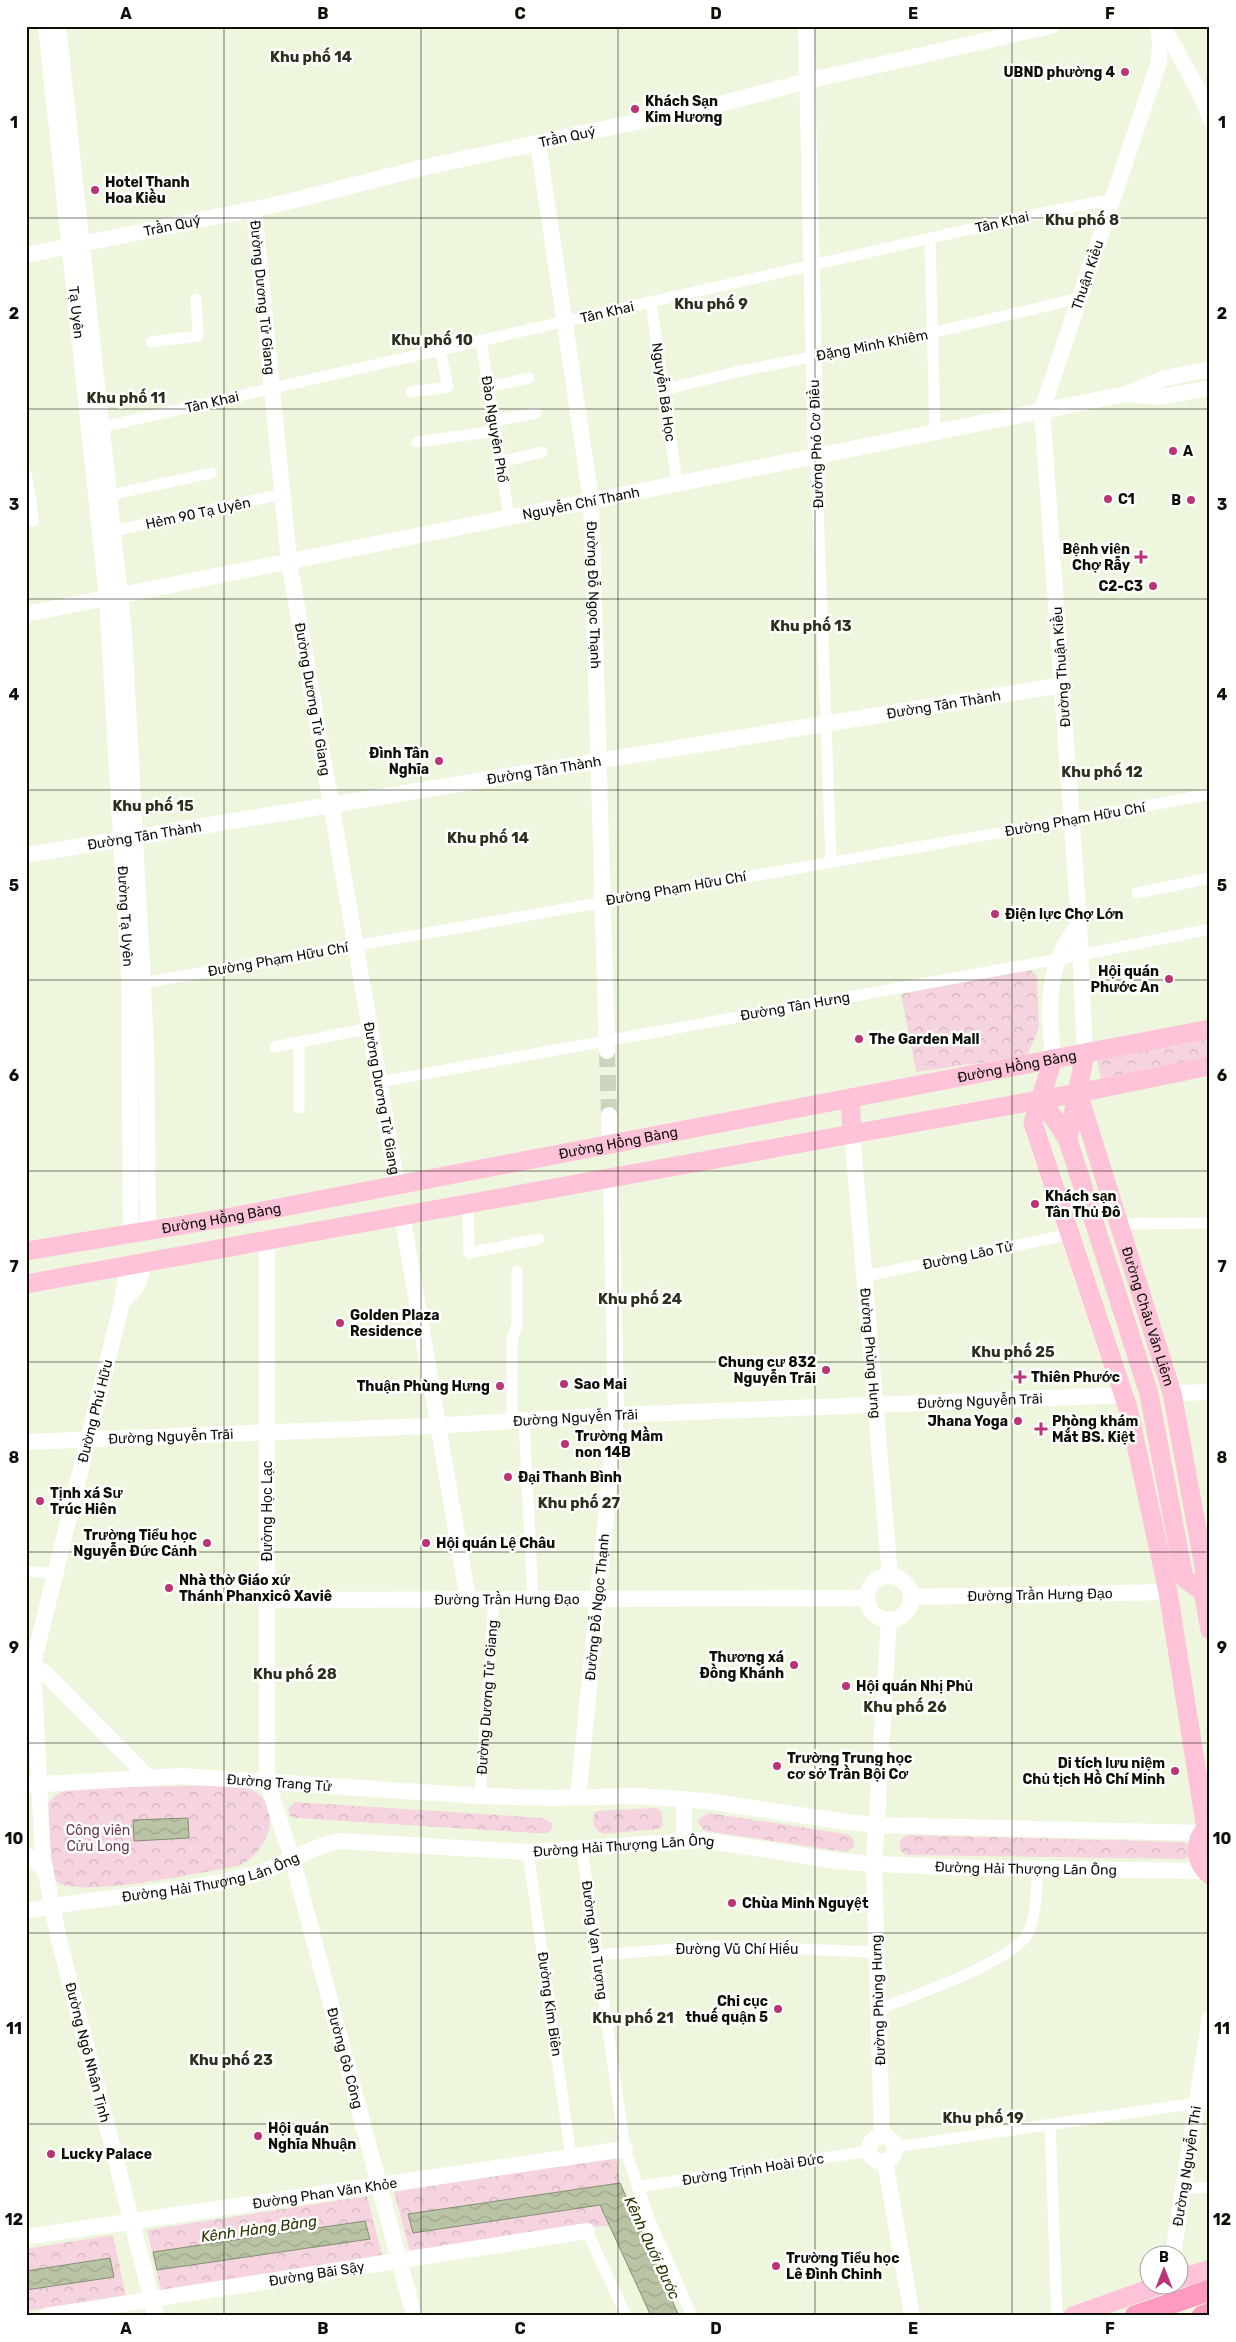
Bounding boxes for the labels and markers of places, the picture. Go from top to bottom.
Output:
place label: UBND phường 4 [1003,64,1115,81]
marker: UBND phường 4 [1119,66,1131,78]
place label: Khách Sạn Kim Hương [645,93,723,126]
marker: Khách Sạn Kim Hương [629,103,641,115]
place label: Hotel Thanh Hoa Kiều [105,174,190,207]
marker: Hotel Thanh Hoa Kiều [89,184,101,196]
place label: A [1183,443,1193,460]
marker: A [1167,445,1179,457]
place label: C1 [1118,491,1135,508]
place label: B [1171,492,1181,509]
marker: C1 [1102,493,1114,505]
marker: B [1185,494,1197,506]
place label: Bệnh viện Chợ Rẫy [1063,541,1131,574]
marker: Bệnh viện Chợ Rẫy [1134,550,1148,564]
place label: C2-C3 [1098,578,1143,595]
marker: C2-C3 [1147,580,1159,592]
place label: Đình Tân Nghĩa [369,745,429,778]
marker: Đình Tân Nghĩa [433,755,445,767]
place label: Điện lực Chợ Lớn [1005,906,1124,923]
marker: Điện lực Chợ Lớn [989,908,1001,920]
place label: Hội quán Phước An [1090,963,1159,996]
marker: Hội quán Phước An [1163,973,1175,985]
place label: The Garden Mall [869,1031,980,1048]
marker: The Garden Mall [853,1033,865,1045]
place label: Khách sạn Tân Thủ Đô [1045,1188,1121,1221]
marker: Khách sạn Tân Thủ Đô [1029,1198,1041,1210]
place label: Golden Plaza Residence [350,1307,440,1340]
marker: Golden Plaza Residence [334,1317,346,1329]
place label: Chung cư 832 Nguyễn Trãi [718,1354,816,1387]
marker: Chung cư 832 Nguyễn Trãi [820,1364,832,1376]
place label: Thiên Phước [1031,1369,1120,1386]
marker: Thiên Phước [1013,1370,1027,1384]
place label: Sao Mai [574,1376,627,1393]
place label: Thuận Phùng Hưng [357,1378,490,1395]
marker: Sao Mai [558,1378,570,1390]
marker: Thuận Phùng Hưng [494,1380,506,1392]
place label: Jhana Yoga [927,1413,1008,1430]
place label: Phòng khám Mắt BS. Kiệt [1052,1413,1139,1446]
marker: Jhana Yoga [1012,1415,1024,1427]
marker: Phòng khám Mắt BS. Kiệt [1034,1422,1048,1436]
place label: Trường Mầm non 14B [575,1426,663,1461]
marker: Trường Mầm non 14B [559,1438,571,1450]
place label: Đại Thanh Bình [518,1469,622,1486]
marker: Đại Thanh Bình [502,1471,514,1483]
place label: Tịnh xá Sư Trúc Hiên [50,1485,123,1518]
marker: Tịnh xá Sư Trúc Hiên [34,1495,46,1507]
place label: Trường Tiểu học Nguyễn Đức Cảnh [73,1527,197,1560]
place label: Hội quán Lệ Châu [436,1535,555,1552]
marker: Trường Tiểu học Nguyễn Đức Cảnh [201,1537,213,1549]
marker: Hội quán Lệ Châu [420,1537,432,1549]
place label: Nhà thờ Giáo xứ Thánh Phanxicô Xaviê [179,1572,332,1605]
marker: Nhà thờ Giáo xứ Thánh Phanxicô Xaviê [163,1582,175,1594]
place label: Thương xá Đồng Khánh [700,1649,784,1682]
marker: Thương xá Đồng Khánh [788,1659,800,1671]
place label: Hội quán Nhị Phủ [856,1678,973,1695]
marker: Hội quán Nhị Phủ [840,1680,852,1692]
place label: Trường Trung học cơ sở Trần Bội Cơ [787,1750,912,1783]
place label: Di tích lưu niệm Chủ tịch Hồ Chí Minh [1022,1755,1165,1788]
marker: Trường Trung học cơ sở Trần Bội Cơ [771,1760,783,1772]
marker: Di tích lưu niệm Chủ tịch Hồ Chí Minh [1169,1765,1181,1777]
place label: Chùa Minh Nguyệt [742,1895,869,1912]
marker: Chùa Minh Nguyệt [726,1897,738,1909]
place label: Chi cục thuế quận 5 [685,1993,768,2026]
marker: Chi cục thuế quận 5 [772,2003,784,2015]
place label: Hội quán Nghĩa Nhuận [268,2120,356,2153]
marker: Hội quán Nghĩa Nhuận [252,2130,264,2142]
place label: Lucky Palace [61,2146,152,2163]
marker: Lucky Palace [45,2148,57,2160]
place label: Trường Tiểu học Lê Đình Chinh [786,2250,899,2283]
marker: Trường Tiểu học Lê Đình Chinh [770,2260,782,2272]

